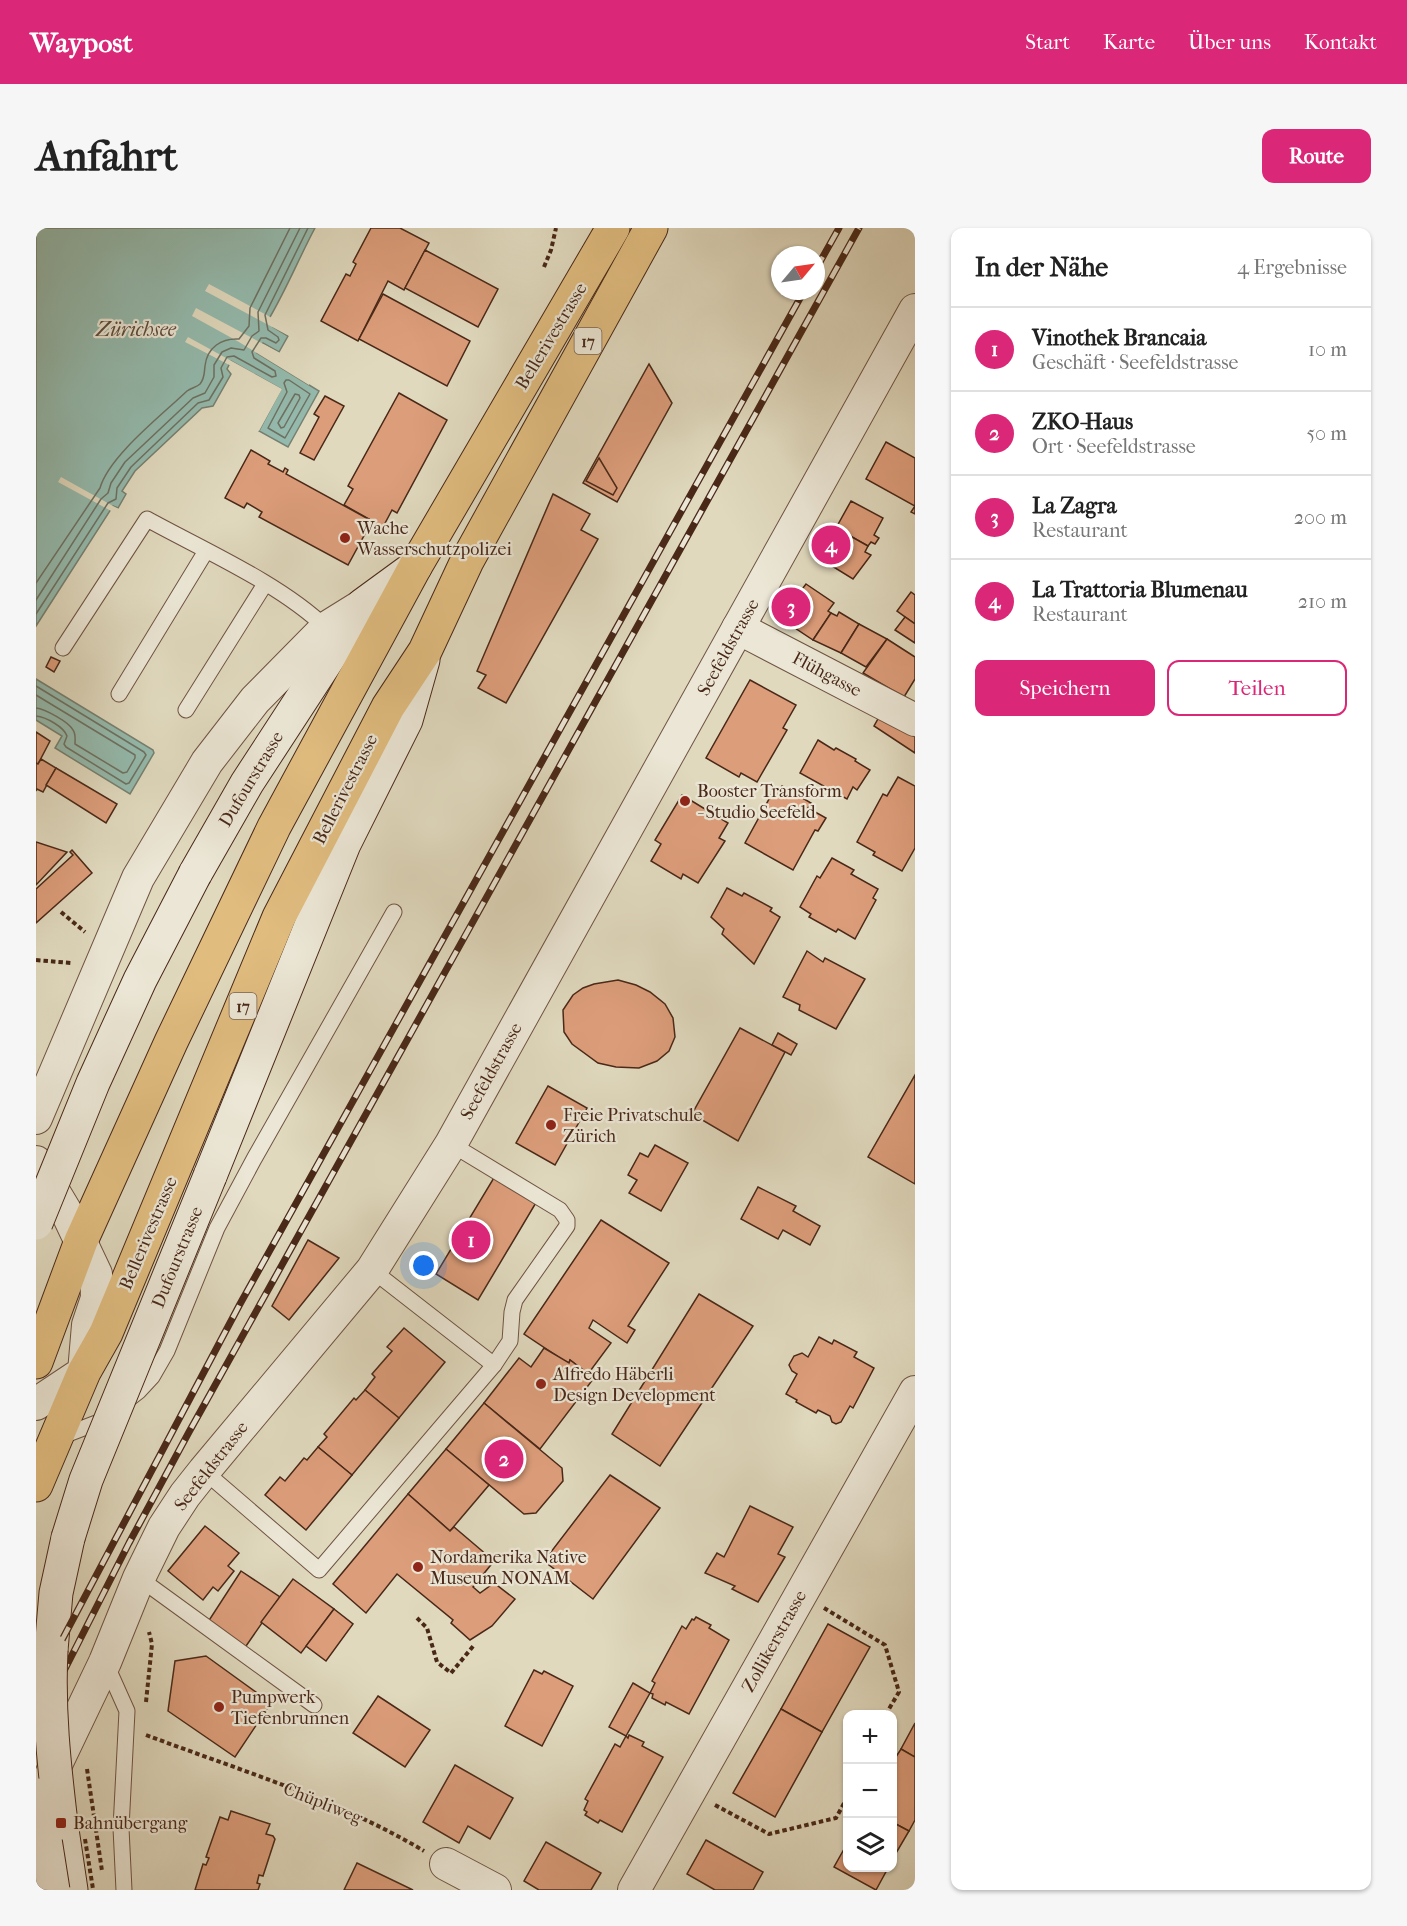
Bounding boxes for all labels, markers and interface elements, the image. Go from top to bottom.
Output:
text: Waypost [30,26,133,59]
text: Start [1025,30,1070,54]
text: Karte [1103,30,1155,54]
text: Über uns [1188,30,1271,54]
text: Kontakt [1304,30,1377,54]
button: Route [1262,129,1371,183]
text: Anfahrt [36,132,178,181]
north arrow [771,246,825,300]
text: In der Nähe [975,252,1108,283]
text: 4 Ergebnisse [1237,256,1347,279]
street label: Bellerivestrasse [511,279,592,393]
water label: Zürichsee [94,318,177,341]
text: Vinothek Brancaia [1032,325,1206,351]
road number: 17 [574,328,602,354]
text: 1 [991,338,998,361]
text: 10 m [1308,338,1347,361]
text: Geschäft · Seefeldstrasse [1032,351,1238,374]
text: ZKO-Haus [1032,409,1133,435]
text: 2 [989,422,1000,445]
text: 50 m [1306,422,1347,445]
text: Ort · Seefeldstrasse [1032,435,1196,458]
text: La Zagra [1032,493,1117,519]
text: 3 [990,506,999,529]
text: 200 m [1294,506,1347,529]
place label: Wache Wasserschutzpolizei [356,518,512,560]
text: Restaurant [1032,519,1128,542]
pin: 4 [812,522,850,568]
marker: Wache Wasserschutzpolizei [338,531,352,545]
text: La Trattoria Blumenau [1032,577,1248,603]
pin: 3 [772,584,810,629]
text: 4 [989,590,1000,613]
text: 210 m [1298,590,1347,613]
street label: Seefeldstrasse [693,595,764,699]
text: Restaurant [1032,603,1128,626]
street label: Flühgasse [789,648,865,701]
button: Speichern [975,660,1155,716]
button: Teilen [1167,660,1347,716]
street label: Dufourstrasse [215,728,288,831]
street label: Bellerivestrasse [309,731,382,848]
place label: Booster Transform - Studio Seefeld [697,781,842,823]
marker: Booster Transform - Studio Seefeld [678,794,692,808]
road number: 17 [230,993,256,1019]
street label: Seefeldstrasse [456,1019,527,1123]
place label: Freie Privatschule Zürich [563,1105,703,1147]
marker: Freie Privatschule Zürich [544,1118,558,1132]
street label: Bellerivestrasse [115,1173,182,1293]
street label: Dufourstrasse [148,1203,207,1311]
pin: 1 [452,1218,490,1262]
your location [409,1251,438,1280]
place label: Alfredo Häberli Design Development [552,1364,716,1406]
marker: Alfredo Häberli Design Development [534,1377,548,1391]
street label: Seefeldstrasse [170,1417,253,1515]
pin: 2 [484,1436,524,1482]
place label: Nordamerika Native Museum NONAM [430,1547,587,1589]
marker: Nordamerika Native Museum NONAM [411,1560,425,1574]
street label: Zollikerstrasse [738,1587,811,1696]
place label: Pumpwerk Tiefenbrunnen [231,1687,350,1729]
marker: Pumpwerk Tiefenbrunnen [212,1700,226,1714]
map controls [843,1710,897,1872]
button: + [843,1710,897,1764]
button: − [843,1764,897,1818]
street label: Chüpliweg [280,1778,366,1829]
place label: Bahnübergang [73,1813,188,1834]
marker: Bahnübergang [54,1816,68,1830]
button: layers [843,1818,897,1872]

